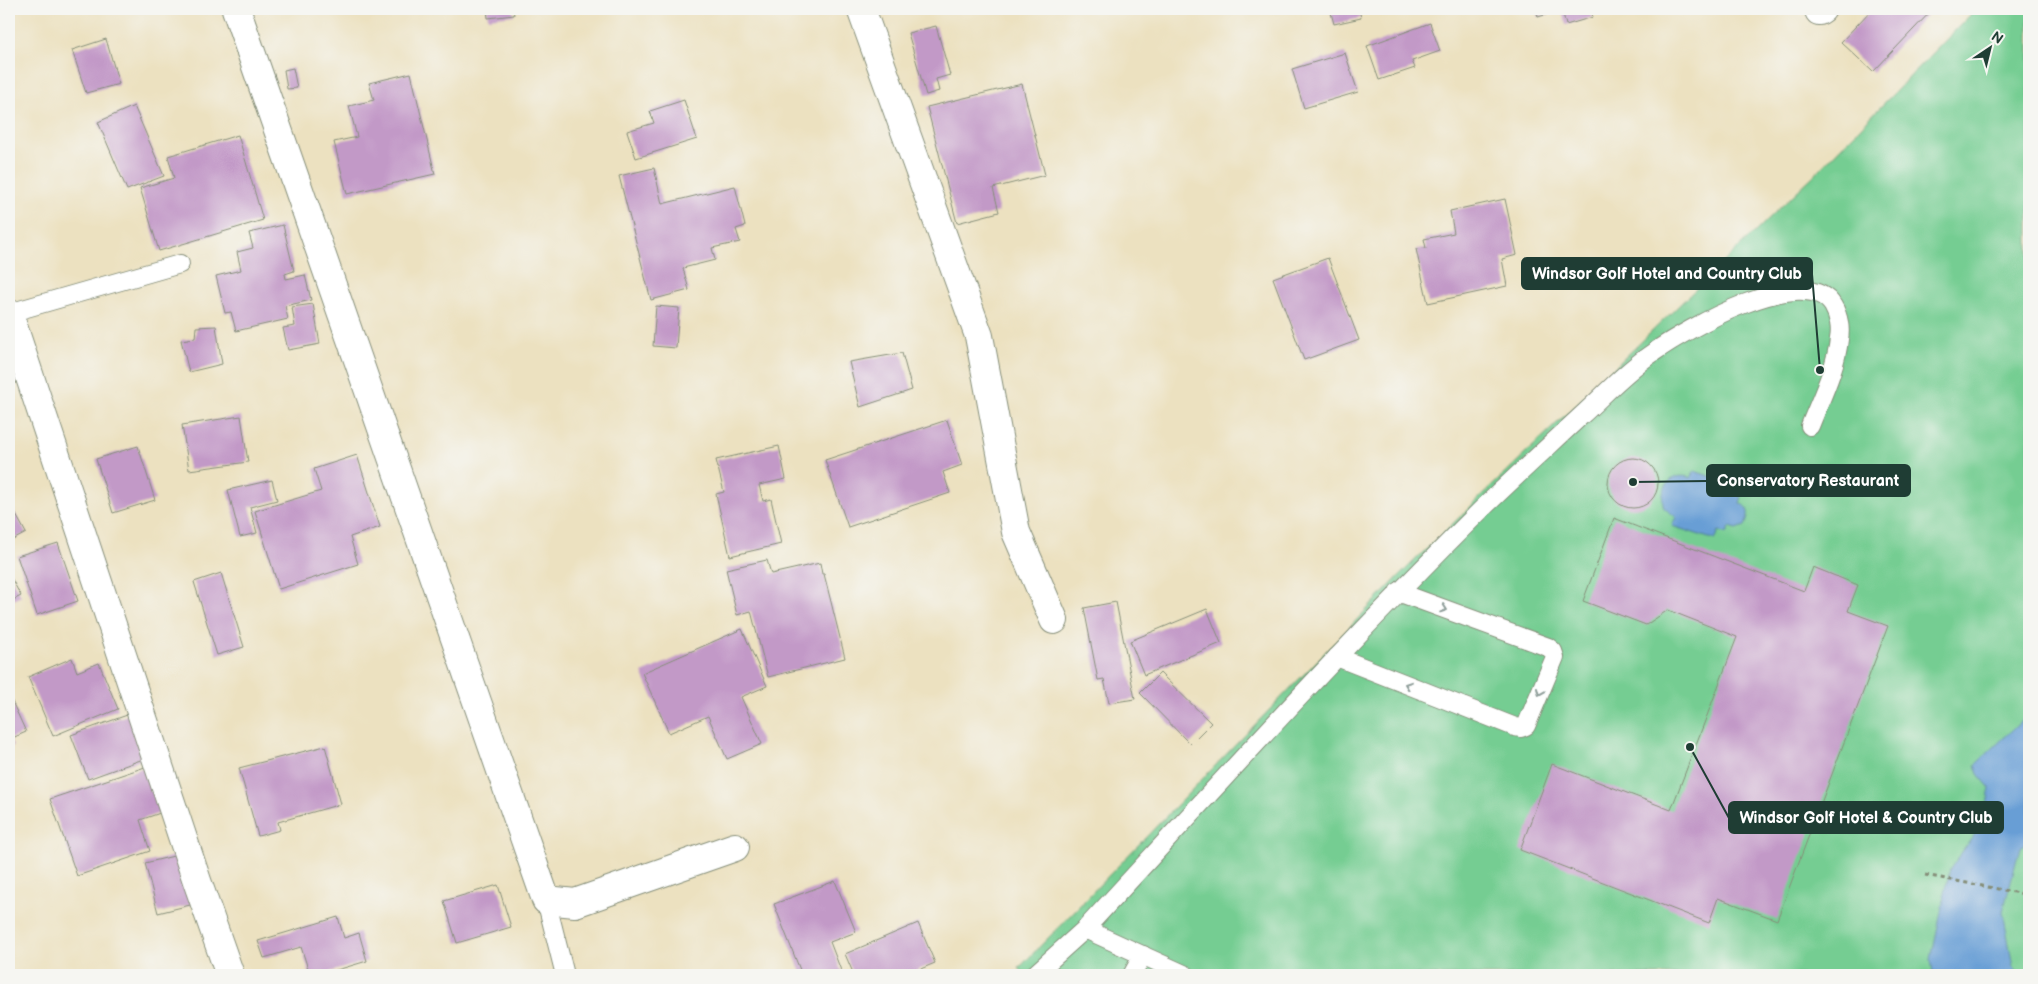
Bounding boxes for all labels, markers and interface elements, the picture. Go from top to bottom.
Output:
north arrow [1966,22,2016,72]
text: N [1988,28,2006,48]
callout: Windsor Golf Hotel and Country Club [1522,258,1812,289]
text: Windsor Golf Hotel and Country Club [1532,265,1803,284]
callout: Conservatory Restaurant [1707,465,1910,496]
text: Conservatory Restaurant [1717,472,1900,491]
one-way arrow [1439,603,1448,613]
one-way arrow [1404,681,1413,691]
one-way arrow [1535,688,1545,696]
callout: Windsor Golf Hotel & Country Club [1729,802,2003,833]
text: Windsor Golf Hotel & Country Club [1739,809,1993,828]

